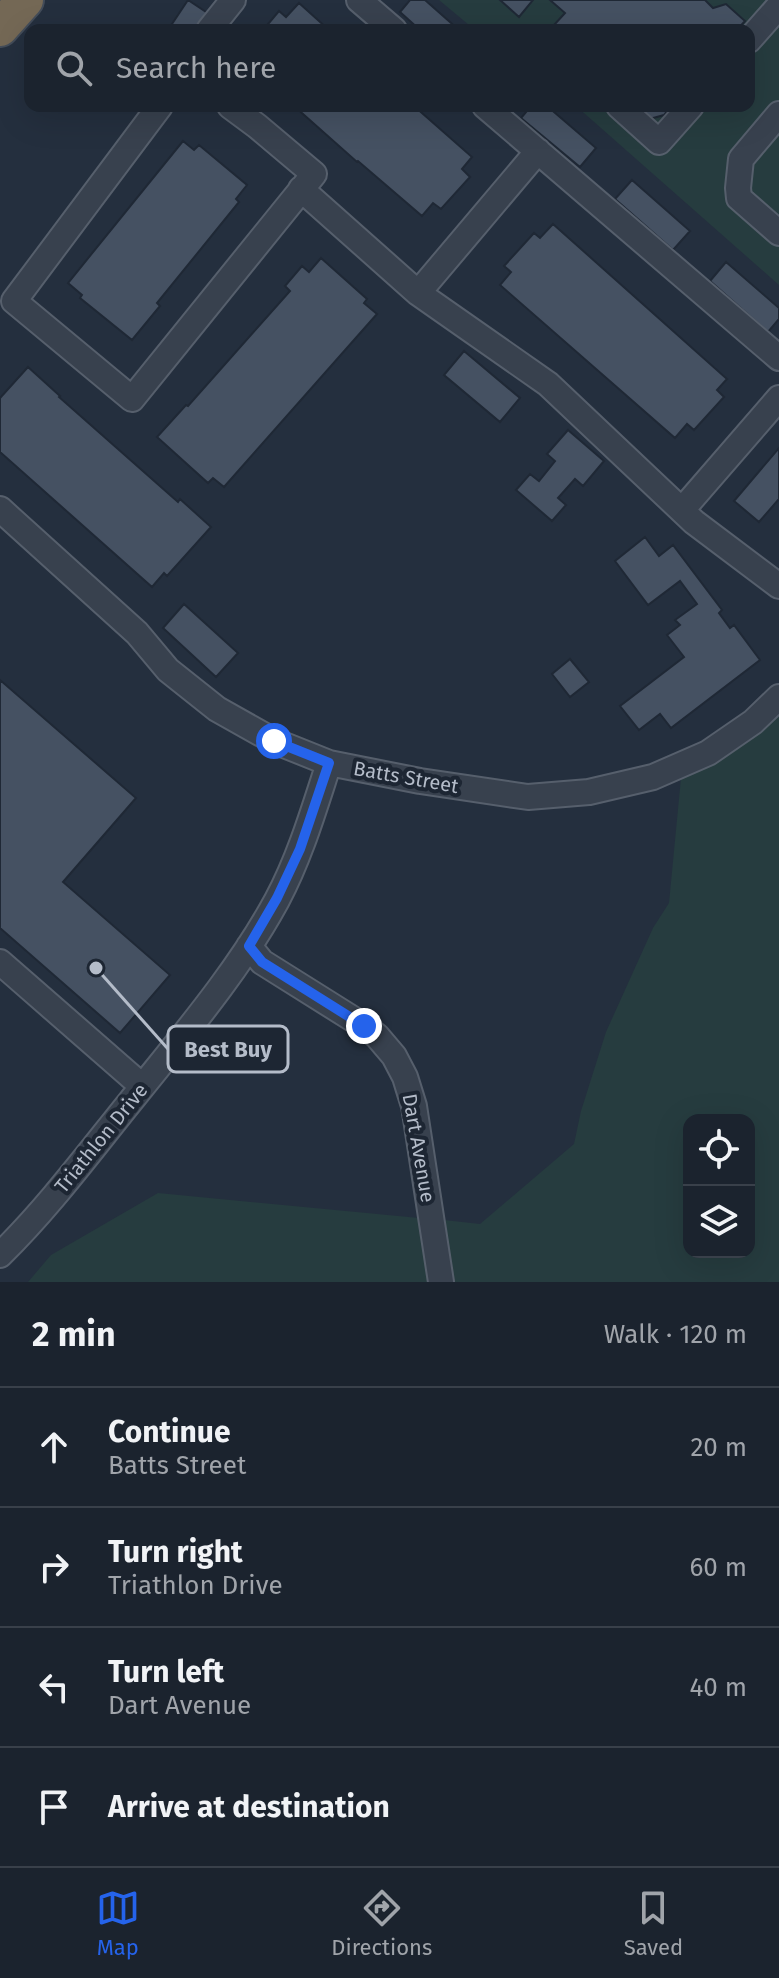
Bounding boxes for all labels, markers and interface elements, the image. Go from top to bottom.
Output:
search box [24,24,755,112]
icon: search [52,46,96,90]
text: Search here [116,50,276,86]
route start [256,723,292,759]
street label: Batts Street [352,756,461,798]
route end [346,1008,382,1044]
callout: Best Buy [168,1026,288,1072]
text: Best Buy [184,1036,272,1063]
street label: Triathlon Drive [49,1078,153,1198]
street label: Dart Avenue [398,1092,440,1204]
map controls [683,1114,755,1258]
button: locate [683,1114,755,1186]
button: layers [683,1186,755,1258]
text: 2 min [32,1314,116,1355]
text: Walk · 120 m [604,1319,747,1350]
text: Continue [108,1414,231,1450]
icon: ahead [32,1425,76,1469]
text: 20 m [690,1432,747,1463]
text: Batts Street [108,1450,246,1481]
text: Turn right [108,1534,243,1570]
icon: right [32,1545,76,1589]
text: 60 m [689,1552,747,1583]
text: Triathlon Drive [108,1570,283,1601]
text: Turn left [108,1654,224,1690]
icon: left [32,1665,76,1709]
text: 40 m [689,1672,747,1703]
text: Dart Avenue [108,1690,251,1721]
icon: arrive [32,1785,76,1829]
text: Arrive at destination [108,1789,390,1825]
tab: Map [96,1886,140,1961]
tab: Directions [331,1886,432,1961]
tab: Saved [624,1886,683,1961]

